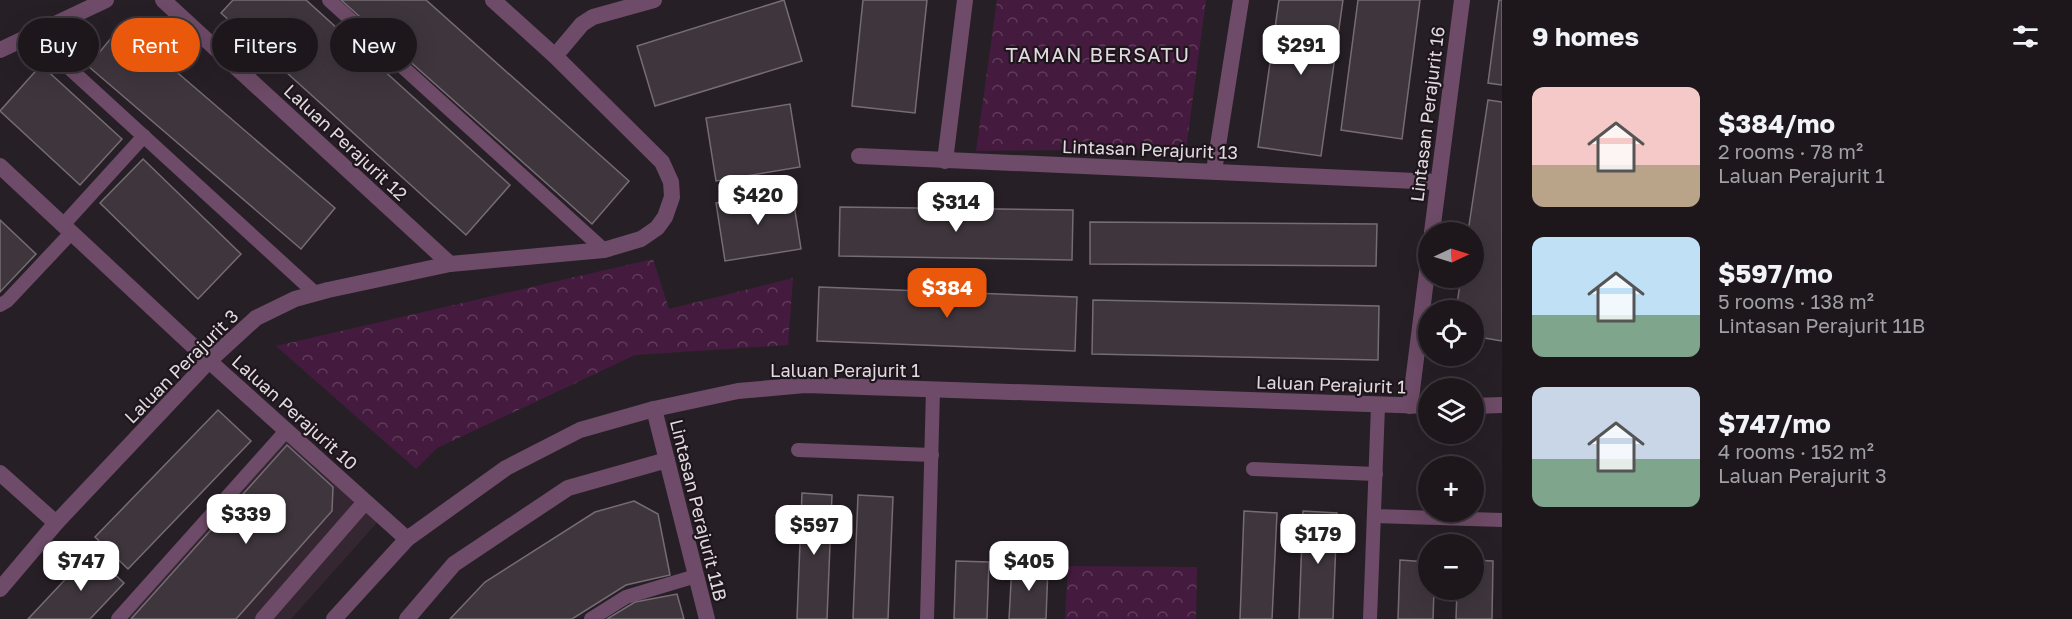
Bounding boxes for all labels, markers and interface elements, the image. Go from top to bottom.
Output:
chip: Buy [18,18,99,72]
chip: Rent [111,18,200,72]
chip: Filters [212,18,318,72]
chip: New [330,18,417,72]
icon: filters [2009,20,2042,53]
text: 9 homes [1532,21,1639,52]
pin: $291 [1265,25,1337,76]
street label: Lintasan Perajurit 16 [1405,25,1449,203]
text: $291 [1277,32,1325,56]
district label: TAMAN BERSATU [1005,42,1191,66]
street label: Laluan Perajurit 12 [280,79,412,205]
text: $384/mo [1718,108,1835,139]
icon: home [1580,111,1652,183]
street label: Lintasan Perajurit 13 [1062,135,1238,163]
text: 2 rooms · 78 m² [1718,139,1863,163]
text: Laluan Perajurit 1 [1718,163,1885,187]
pin: $420 [722,175,794,226]
text: $420 [732,182,784,206]
pin: $314 [920,182,992,233]
text: $314 [932,189,980,213]
north arrow [1418,222,1484,288]
map controls [1418,222,1484,600]
text: $597/mo [1718,258,1833,289]
icon: home [1580,261,1652,333]
pin: $384 [911,268,983,319]
text: $384 [922,275,972,299]
text: 5 rooms · 138 m² [1718,289,1874,313]
button: locate [1418,300,1484,366]
street label: Laluan Perajurit 3 [120,305,242,427]
text: Lintasan Perajurit 11B [1718,313,1925,337]
street label: Laluan Perajurit 10 [228,350,362,474]
street label: Laluan Perajurit 1 [770,359,920,381]
street label: Laluan Perajurit 1 [1256,370,1407,398]
button: layers [1418,378,1484,444]
text: $747/mo [1718,408,1831,439]
icon: home [1580,411,1652,483]
street label: Lintasan Perajurit 11B [666,417,732,603]
text: 4 rooms · 152 m² [1718,439,1874,463]
button: + [1418,456,1484,522]
text: Laluan Perajurit 3 [1718,463,1887,487]
pin: $339 [210,494,282,545]
text: $339 [221,501,271,525]
pin: $597 [778,505,850,556]
text: $597 [789,512,839,536]
pin: $179 [1282,514,1354,565]
text: $179 [1294,521,1342,545]
button: − [1418,534,1484,600]
pin: $747 [45,541,117,592]
pin: $405 [993,541,1065,592]
text: $747 [57,548,105,572]
text: $405 [1003,548,1055,572]

